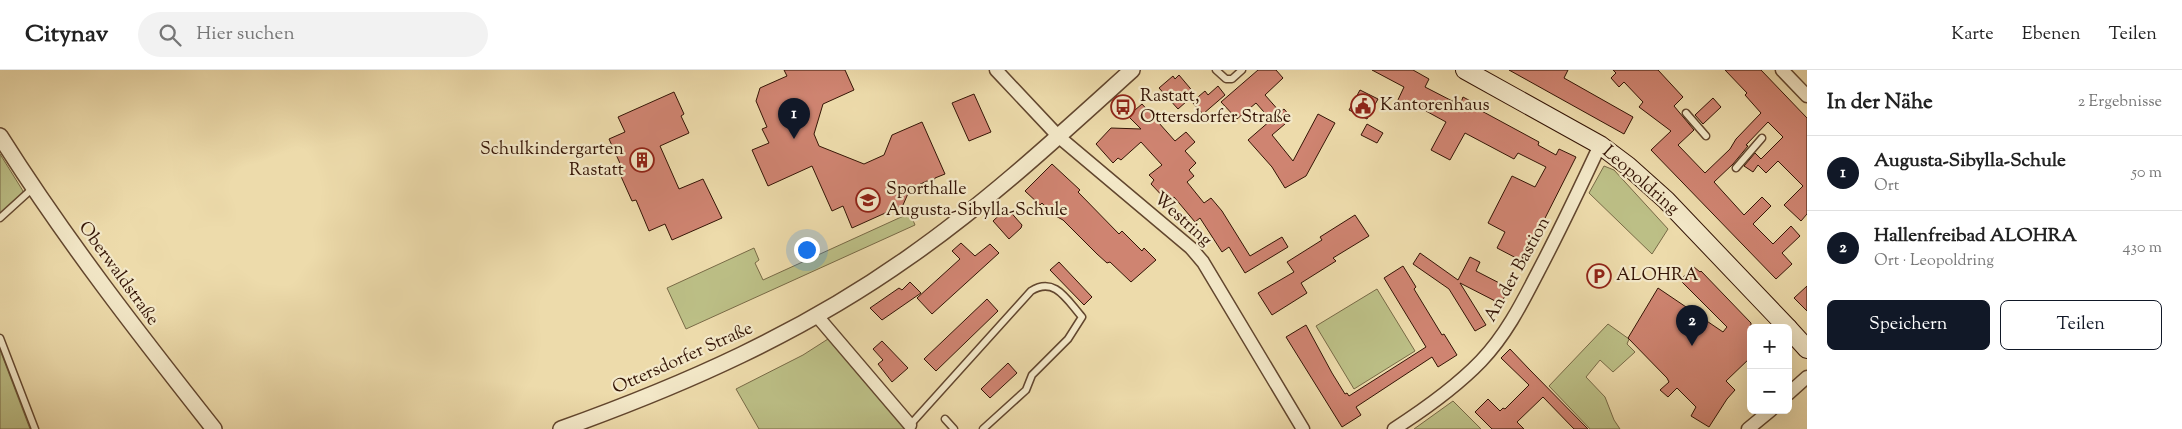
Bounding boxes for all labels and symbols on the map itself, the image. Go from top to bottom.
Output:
place label: Rastatt, Ottersdorfer Straße [1140,84,1291,131]
public building icon: Kantorenhaus [1350,93,1376,119]
place label: Kantorenhaus [1380,93,1490,119]
bus stop icon: Rastatt, Ottersdorfer Straße [1110,94,1136,120]
pin: 1 [778,98,810,139]
place label: Schulkindergarten Rastatt [480,137,624,184]
street label: Leopoldring [1596,140,1684,222]
building icon: Schulkindergarten Rastatt [629,147,655,173]
place label: Sporthalle Augusta-Sibylla-Schule [886,177,1068,224]
school or university icon: Sporthalle Augusta-Sibylla-Schule [855,187,881,213]
street label: Westring [1147,187,1217,254]
street label: An der Bastion [1478,212,1558,327]
street label: Oberwaldstraße [71,216,165,332]
your location [794,237,820,263]
parking icon: ALOHRA [1586,263,1612,289]
place label: ALOHRA [1616,263,1699,289]
pin: 2 [1676,305,1708,346]
street label: Ottersdorfer Straße [609,316,757,402]

